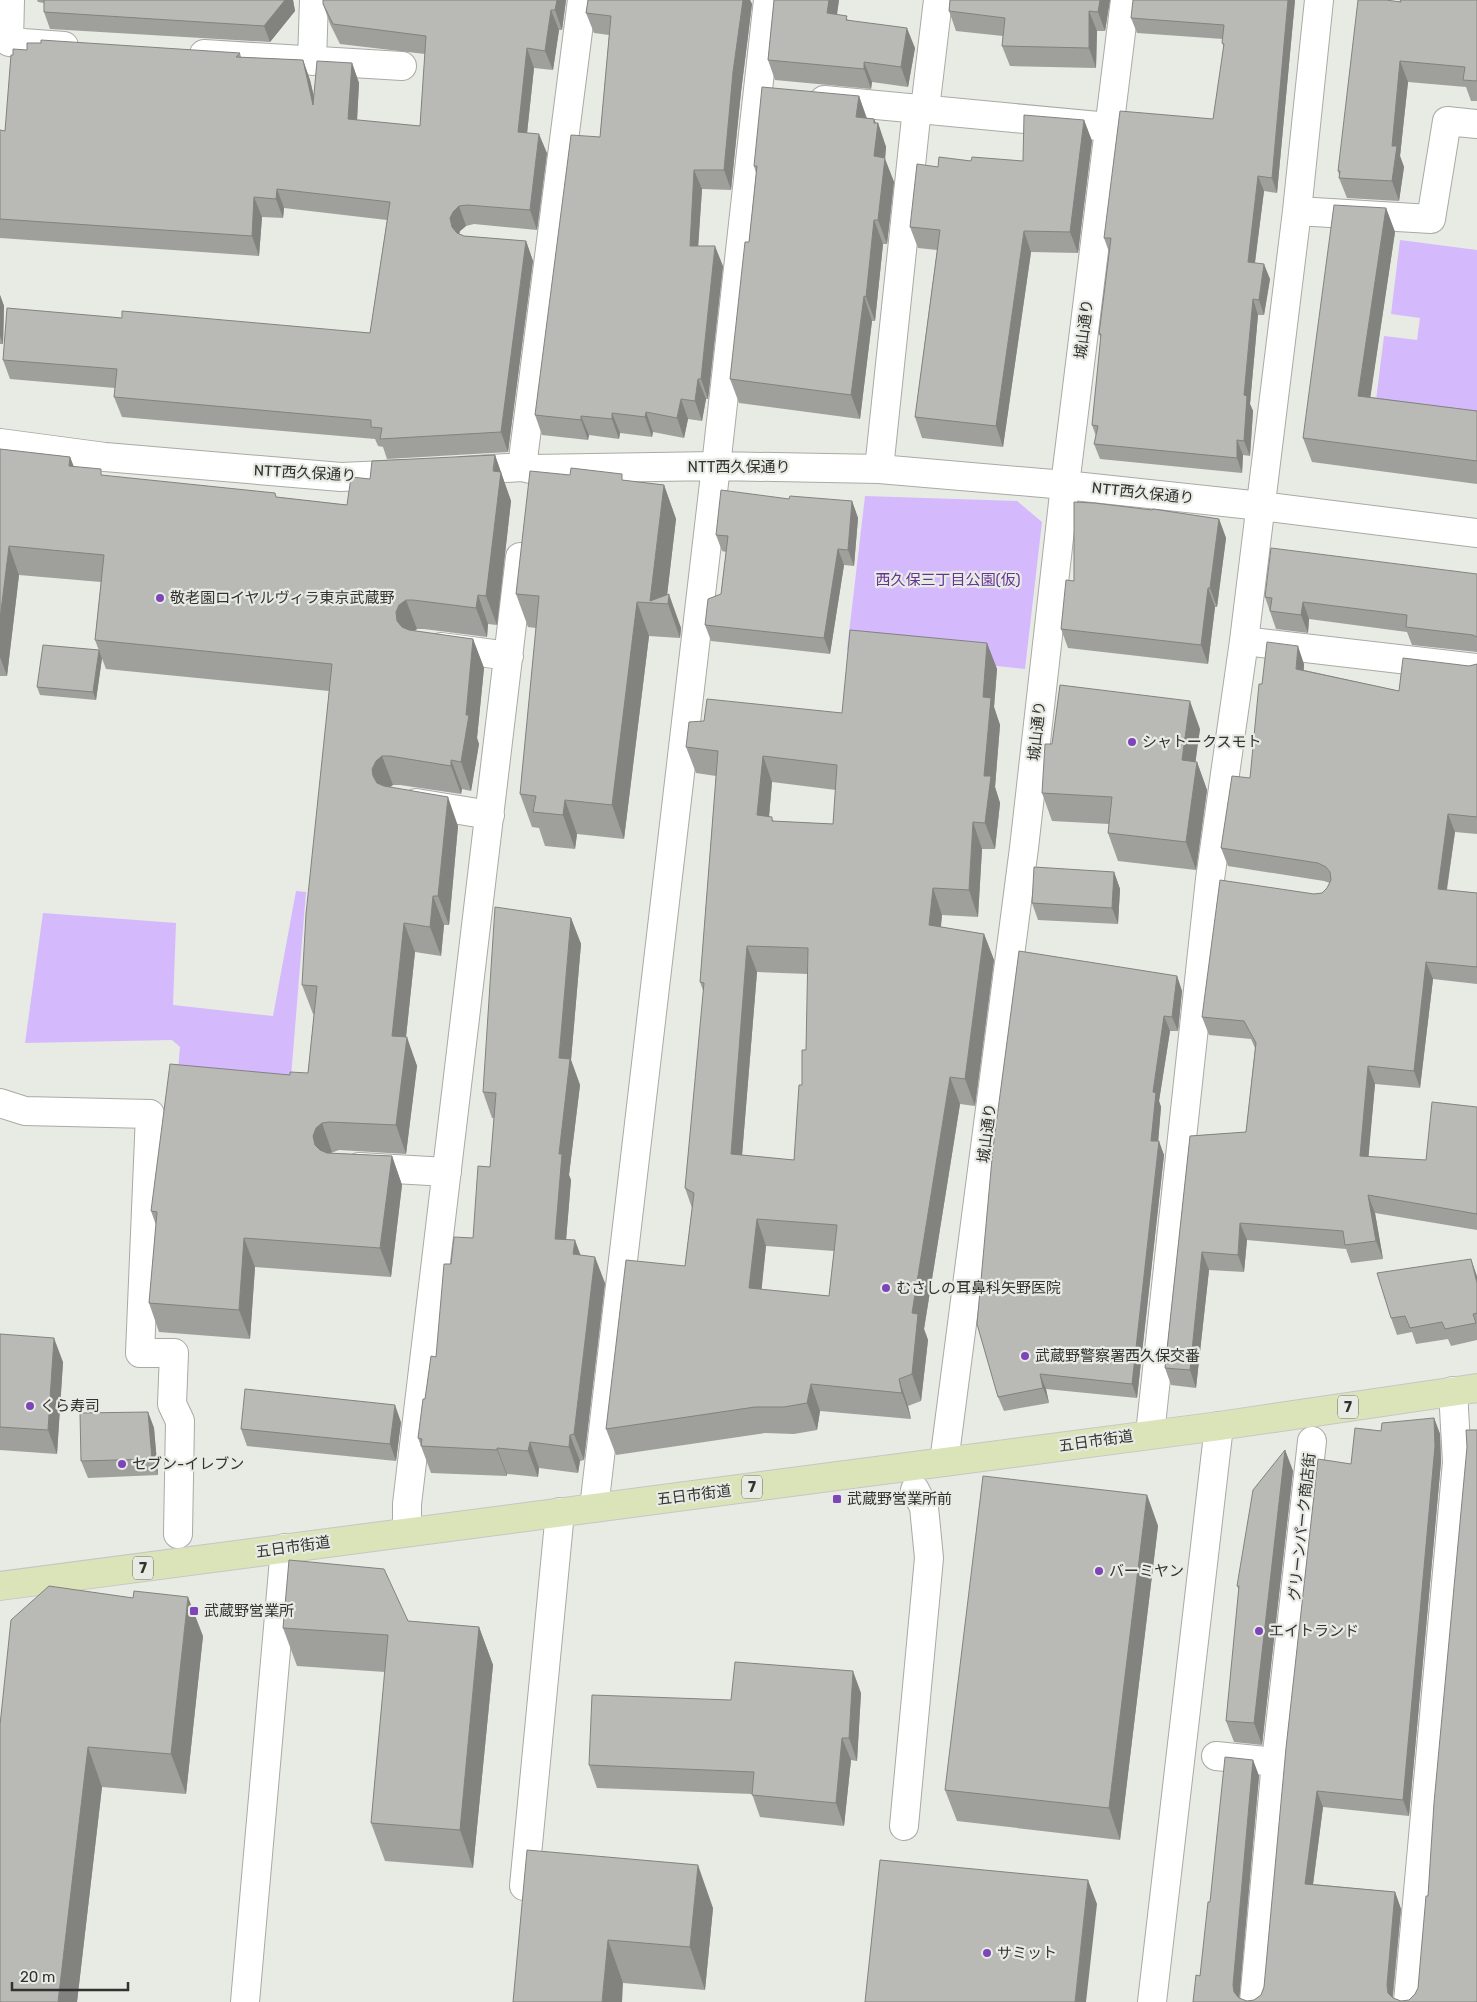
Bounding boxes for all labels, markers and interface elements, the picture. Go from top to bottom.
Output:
street label: 城山通り [1071,298,1097,360]
street label: NTT西久保通り [688,458,790,476]
street label: NTT西久保通り [253,461,357,485]
street label: NTT西久保通り [1091,479,1195,507]
park label: 西久保三丁目公園(仮) [875,571,1021,589]
place label: 敬老園ロイヤルヴィラ東京武蔵野 [170,589,395,607]
marker: 敬老園ロイヤルヴィラ東京武蔵野 [154,592,166,604]
street label: 城山通り [1025,700,1049,762]
place label: シャトークスモト [1142,733,1262,751]
marker: シャトークスモト [1126,736,1138,748]
street label: 城山通り [974,1102,1000,1164]
place label: むさしの耳鼻科矢野医院 [896,1279,1061,1297]
marker: むさしの耳鼻科矢野医院 [880,1282,892,1294]
place label: 武蔵野警察署西久保交番 [1035,1347,1200,1365]
marker: 武蔵野警察署西久保交番 [1019,1350,1031,1362]
road number: 7 [1338,1395,1358,1418]
place label: くら寿司 [40,1397,100,1415]
marker: くら寿司 [24,1400,36,1412]
street label: 五日市街道 [1058,1427,1134,1455]
street label: グリーンパーク商店街 [1285,1452,1319,1602]
place label: セブン-イレブン [132,1455,244,1473]
marker: セブン-イレブン [116,1458,128,1470]
road number: 7 [742,1475,762,1498]
street label: 五日市街道 [656,1481,732,1509]
place label: 武蔵野営業所前 [847,1490,952,1508]
marker: 武蔵野営業所前 [831,1493,843,1505]
street label: 五日市街道 [255,1533,331,1561]
road number: 7 [133,1556,153,1580]
place label: バーミヤン [1109,1562,1184,1580]
marker: バーミヤン [1093,1565,1105,1577]
place label: 武蔵野営業所 [204,1602,294,1620]
marker: 武蔵野営業所 [188,1605,200,1617]
place label: エイトランド [1269,1622,1359,1640]
marker: エイトランド [1253,1625,1265,1637]
place label: サミット [997,1944,1057,1962]
marker: サミット [981,1947,993,1959]
scale bar [12,1960,129,1992]
text: 20 m [20,1968,55,1986]

